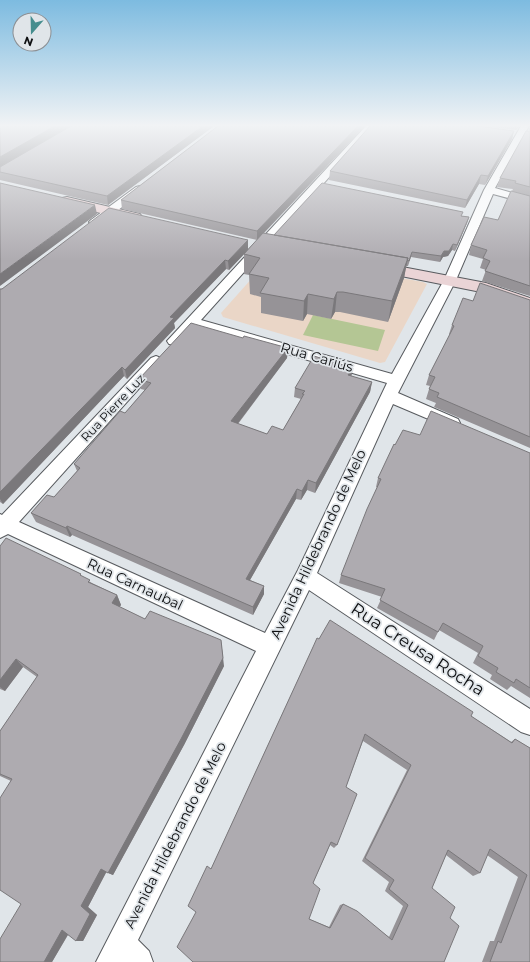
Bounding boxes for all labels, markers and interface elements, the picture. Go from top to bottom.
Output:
north arrow [12,12,52,52]
text: N [22,33,35,49]
street label: Rua Cariús [278,338,356,376]
street label: Rua Pierre Luz [77,371,148,445]
street label: Avenida Hildebrando de Melo [266,446,370,642]
street label: Rua Carnaubal [84,554,186,614]
street label: Rua Creusa Rocha [347,598,489,700]
street label: Avenida Hildebrando de Melo [120,738,230,931]

